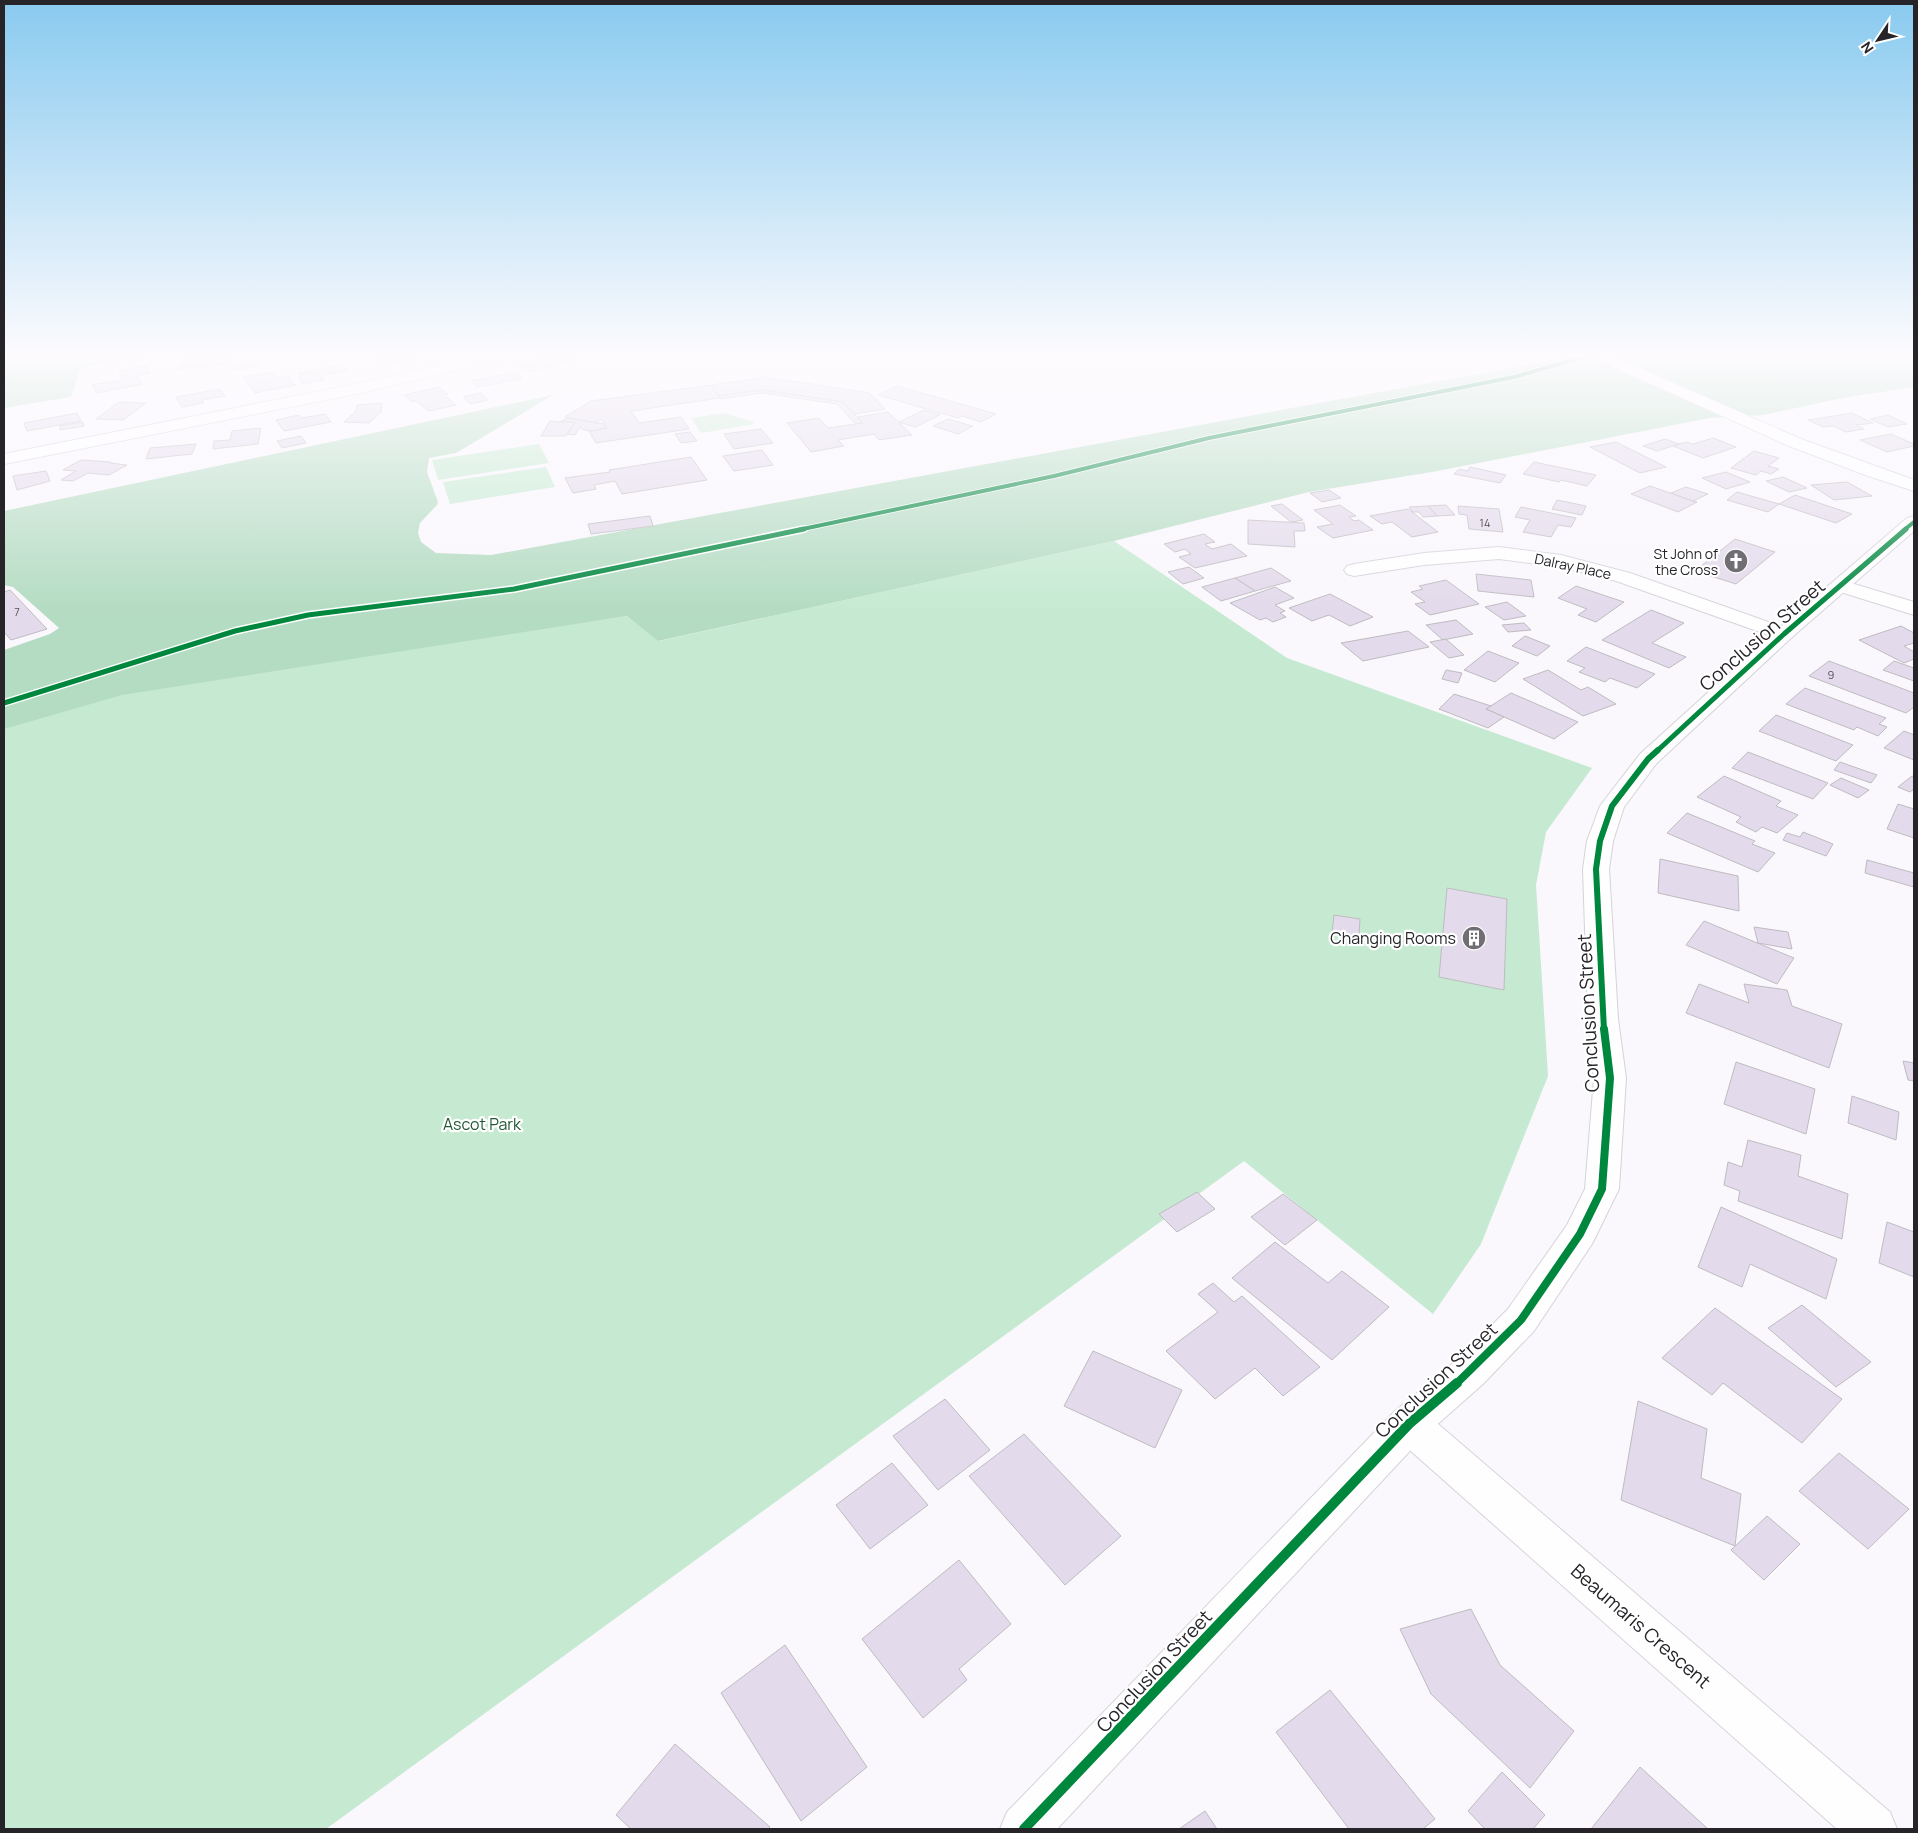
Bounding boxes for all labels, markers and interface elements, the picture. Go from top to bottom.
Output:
north arrow [1853,15,1903,65]
text: N [1856,38,1878,57]
house number: 14 [1480,515,1490,530]
place label: St John of the Cross [1654,544,1718,579]
church icon: St John of the Cross [1723,548,1749,574]
street label: Dalray Place [1533,549,1613,583]
street label: Conclusion Street [1694,573,1830,697]
house number: 7 [14,604,20,619]
house number: 9 [1828,667,1835,682]
building icon: Changing Rooms [1461,925,1487,951]
place label: Changing Rooms [1330,927,1456,949]
street label: Conclusion Street [1571,933,1605,1093]
park label: Ascot Park [443,1113,522,1135]
street label: Conclusion Street [1369,1316,1503,1444]
street label: Beaumaris Crescent [1566,1558,1716,1694]
street label: Conclusion Street [1090,1604,1218,1738]

